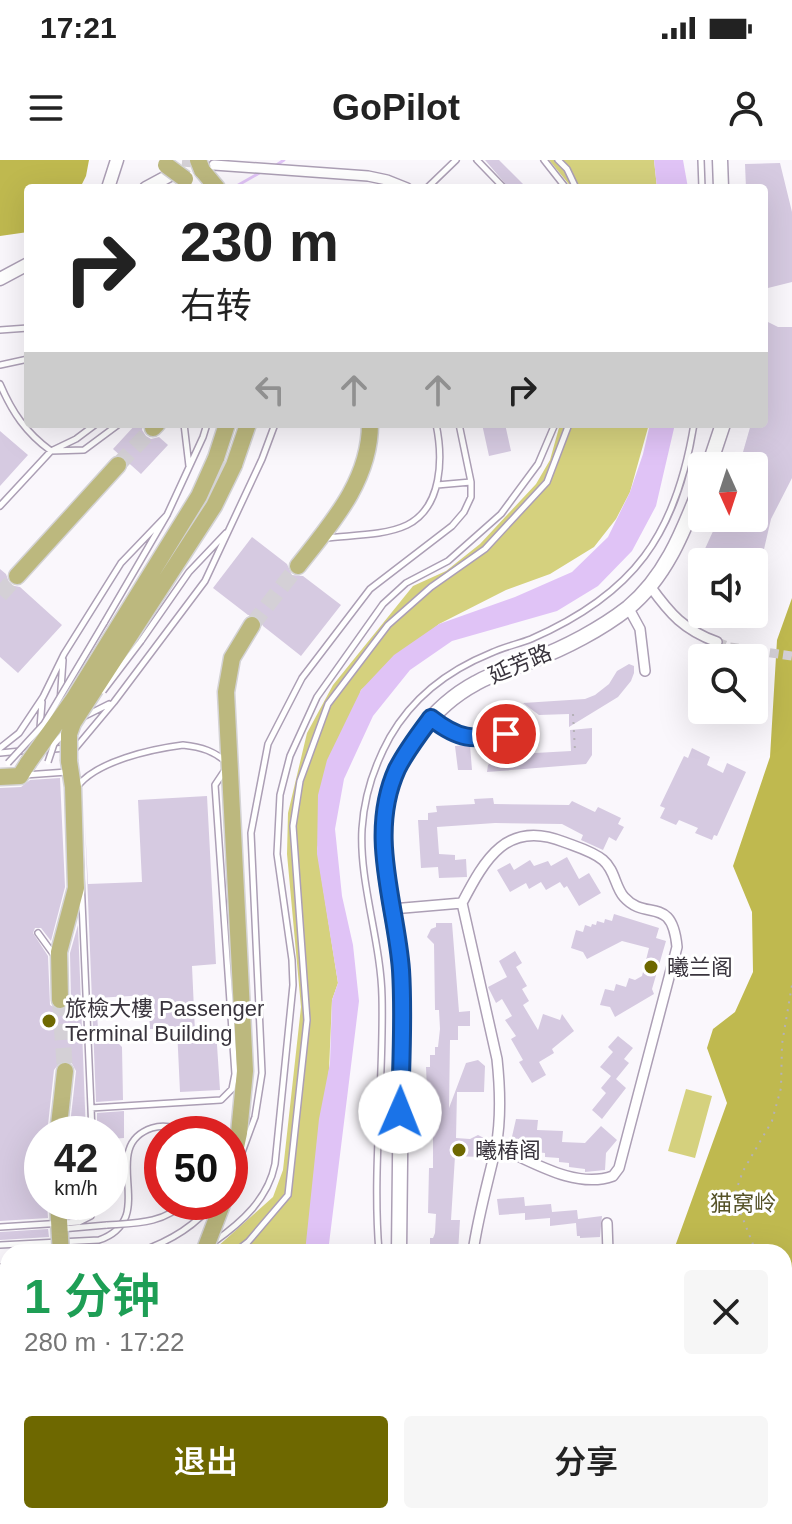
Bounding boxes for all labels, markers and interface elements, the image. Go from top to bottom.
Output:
text: 17:21 [40,11,117,44]
icon: menu [24,86,68,130]
icon: person [724,86,768,130]
text: GoPilot [332,87,460,128]
text: 230 m [180,210,339,273]
icon: right [48,216,152,320]
text: 右转 [180,285,252,326]
icon: left [248,368,292,412]
icon: ahead [332,368,376,412]
icon: ahead [416,368,460,412]
icon: right [500,368,544,412]
north arrow [688,452,768,532]
map controls [688,452,768,724]
button: sound [688,548,768,628]
street label: 延芳路 [485,640,555,688]
button: search [688,644,768,724]
pin [472,700,540,768]
icon: arrive [484,712,528,756]
place label: 曦兰阁 [667,955,733,980]
marker: 曦兰阁 [642,958,660,976]
place label: 旅檢大樓 Passenger Terminal Building [65,996,264,1046]
marker: 旅檢大樓 Passenger Terminal Building [40,1012,58,1030]
position arrow [358,1070,442,1154]
speed limit sign: 50 [144,1116,248,1220]
text: 42 [54,1136,98,1180]
place label: 曦椿阁 [475,1138,541,1163]
marker: 曦椿阁 [450,1141,468,1159]
text: km/h [54,1177,98,1199]
park label: 猫窝岭 [710,1191,776,1216]
text: 1 分钟 [24,1270,160,1323]
button: close [684,1270,768,1354]
text: 280 m · 17:22 [24,1327,184,1357]
button: 退出 [24,1416,388,1508]
button: 分享 [404,1416,768,1508]

